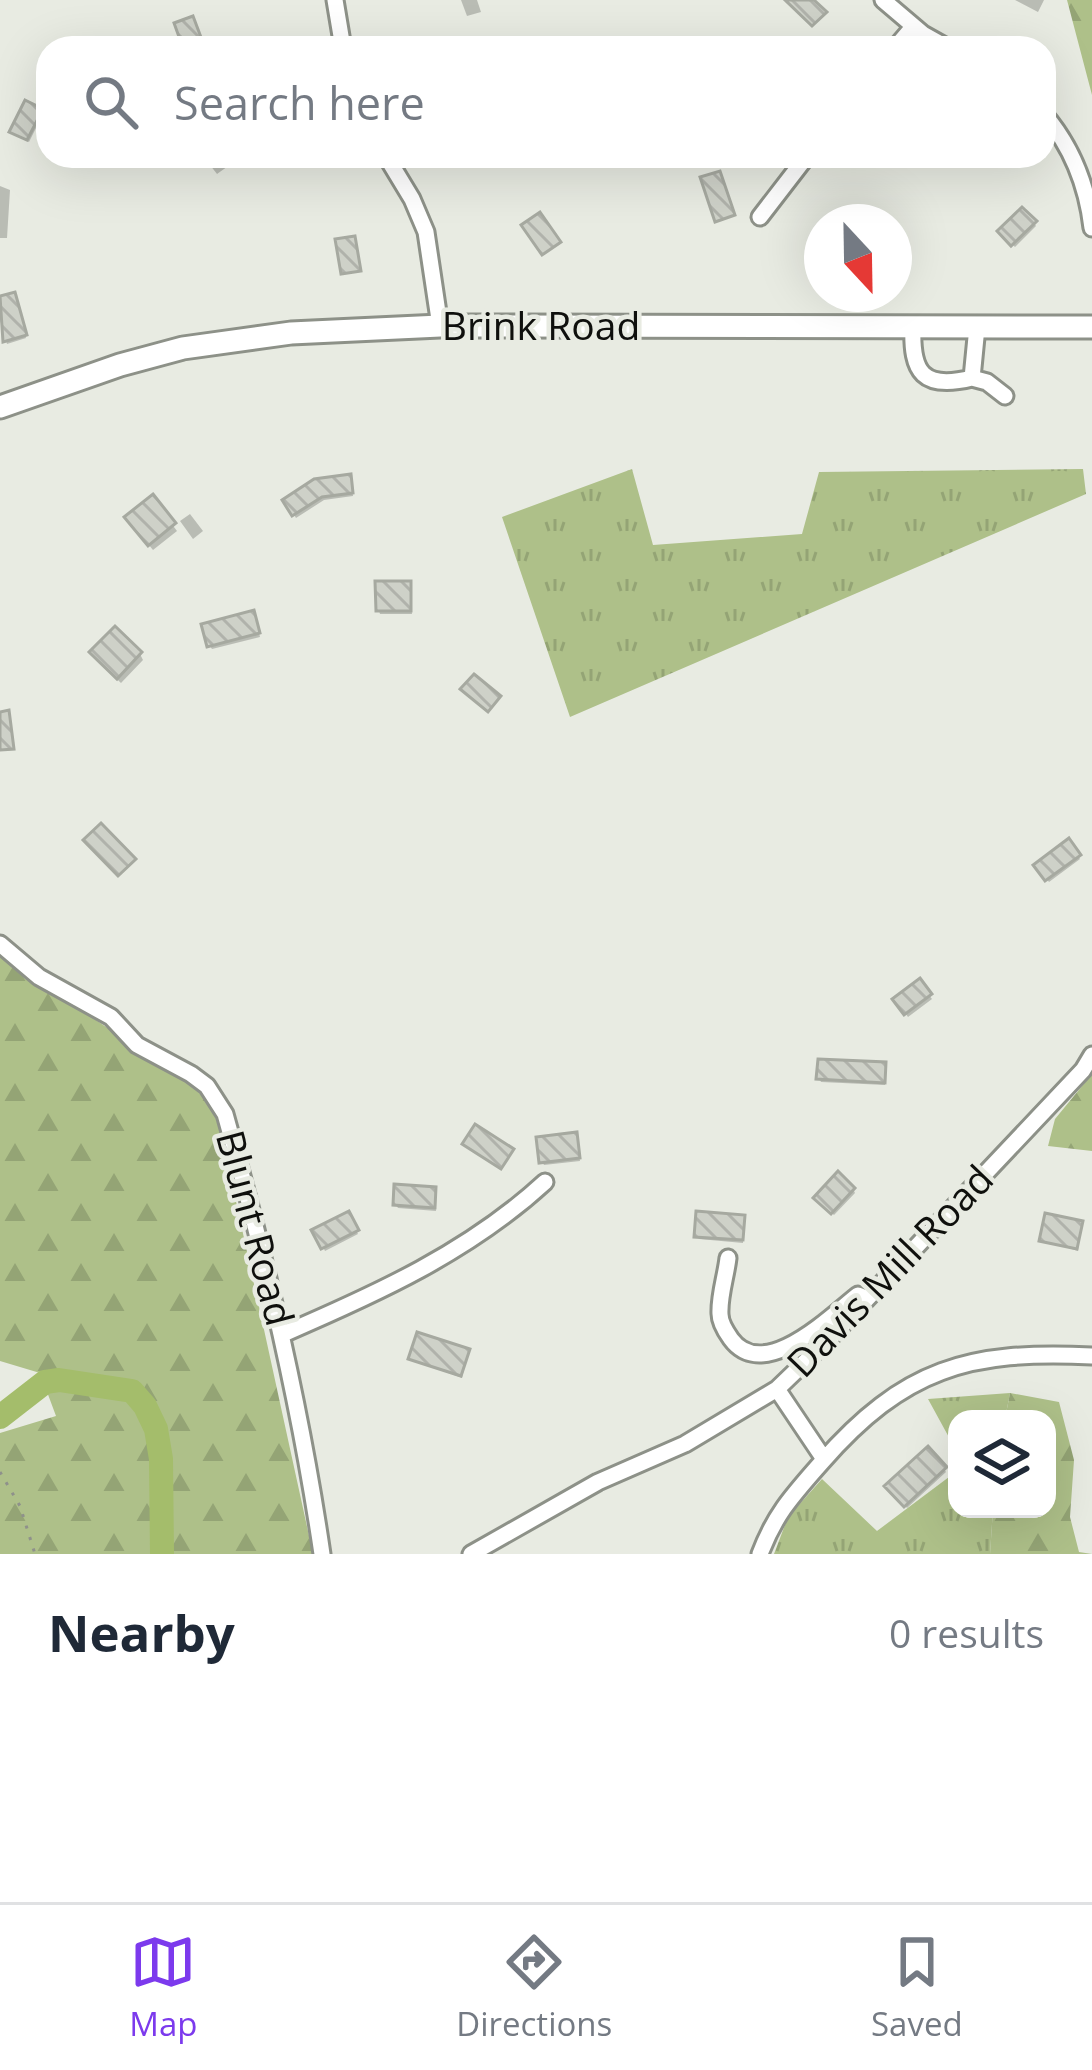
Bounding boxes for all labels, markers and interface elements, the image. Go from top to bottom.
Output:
search box [36,36,1056,168]
icon: search [78,69,144,135]
text: Search here [174,72,425,133]
north arrow [804,204,912,312]
street label: Brink Road [442,298,640,351]
street label: Blunt Road [205,1124,308,1331]
street label: Davis Mill Road [774,1152,1004,1388]
map controls [948,1410,1056,1518]
button: layers [948,1410,1056,1518]
text: Nearby [48,1597,235,1667]
text: 0 results [889,1606,1044,1659]
tab: Map [129,1929,198,2046]
tab: Directions [456,1929,612,2046]
tab: Saved [871,1929,963,2046]

